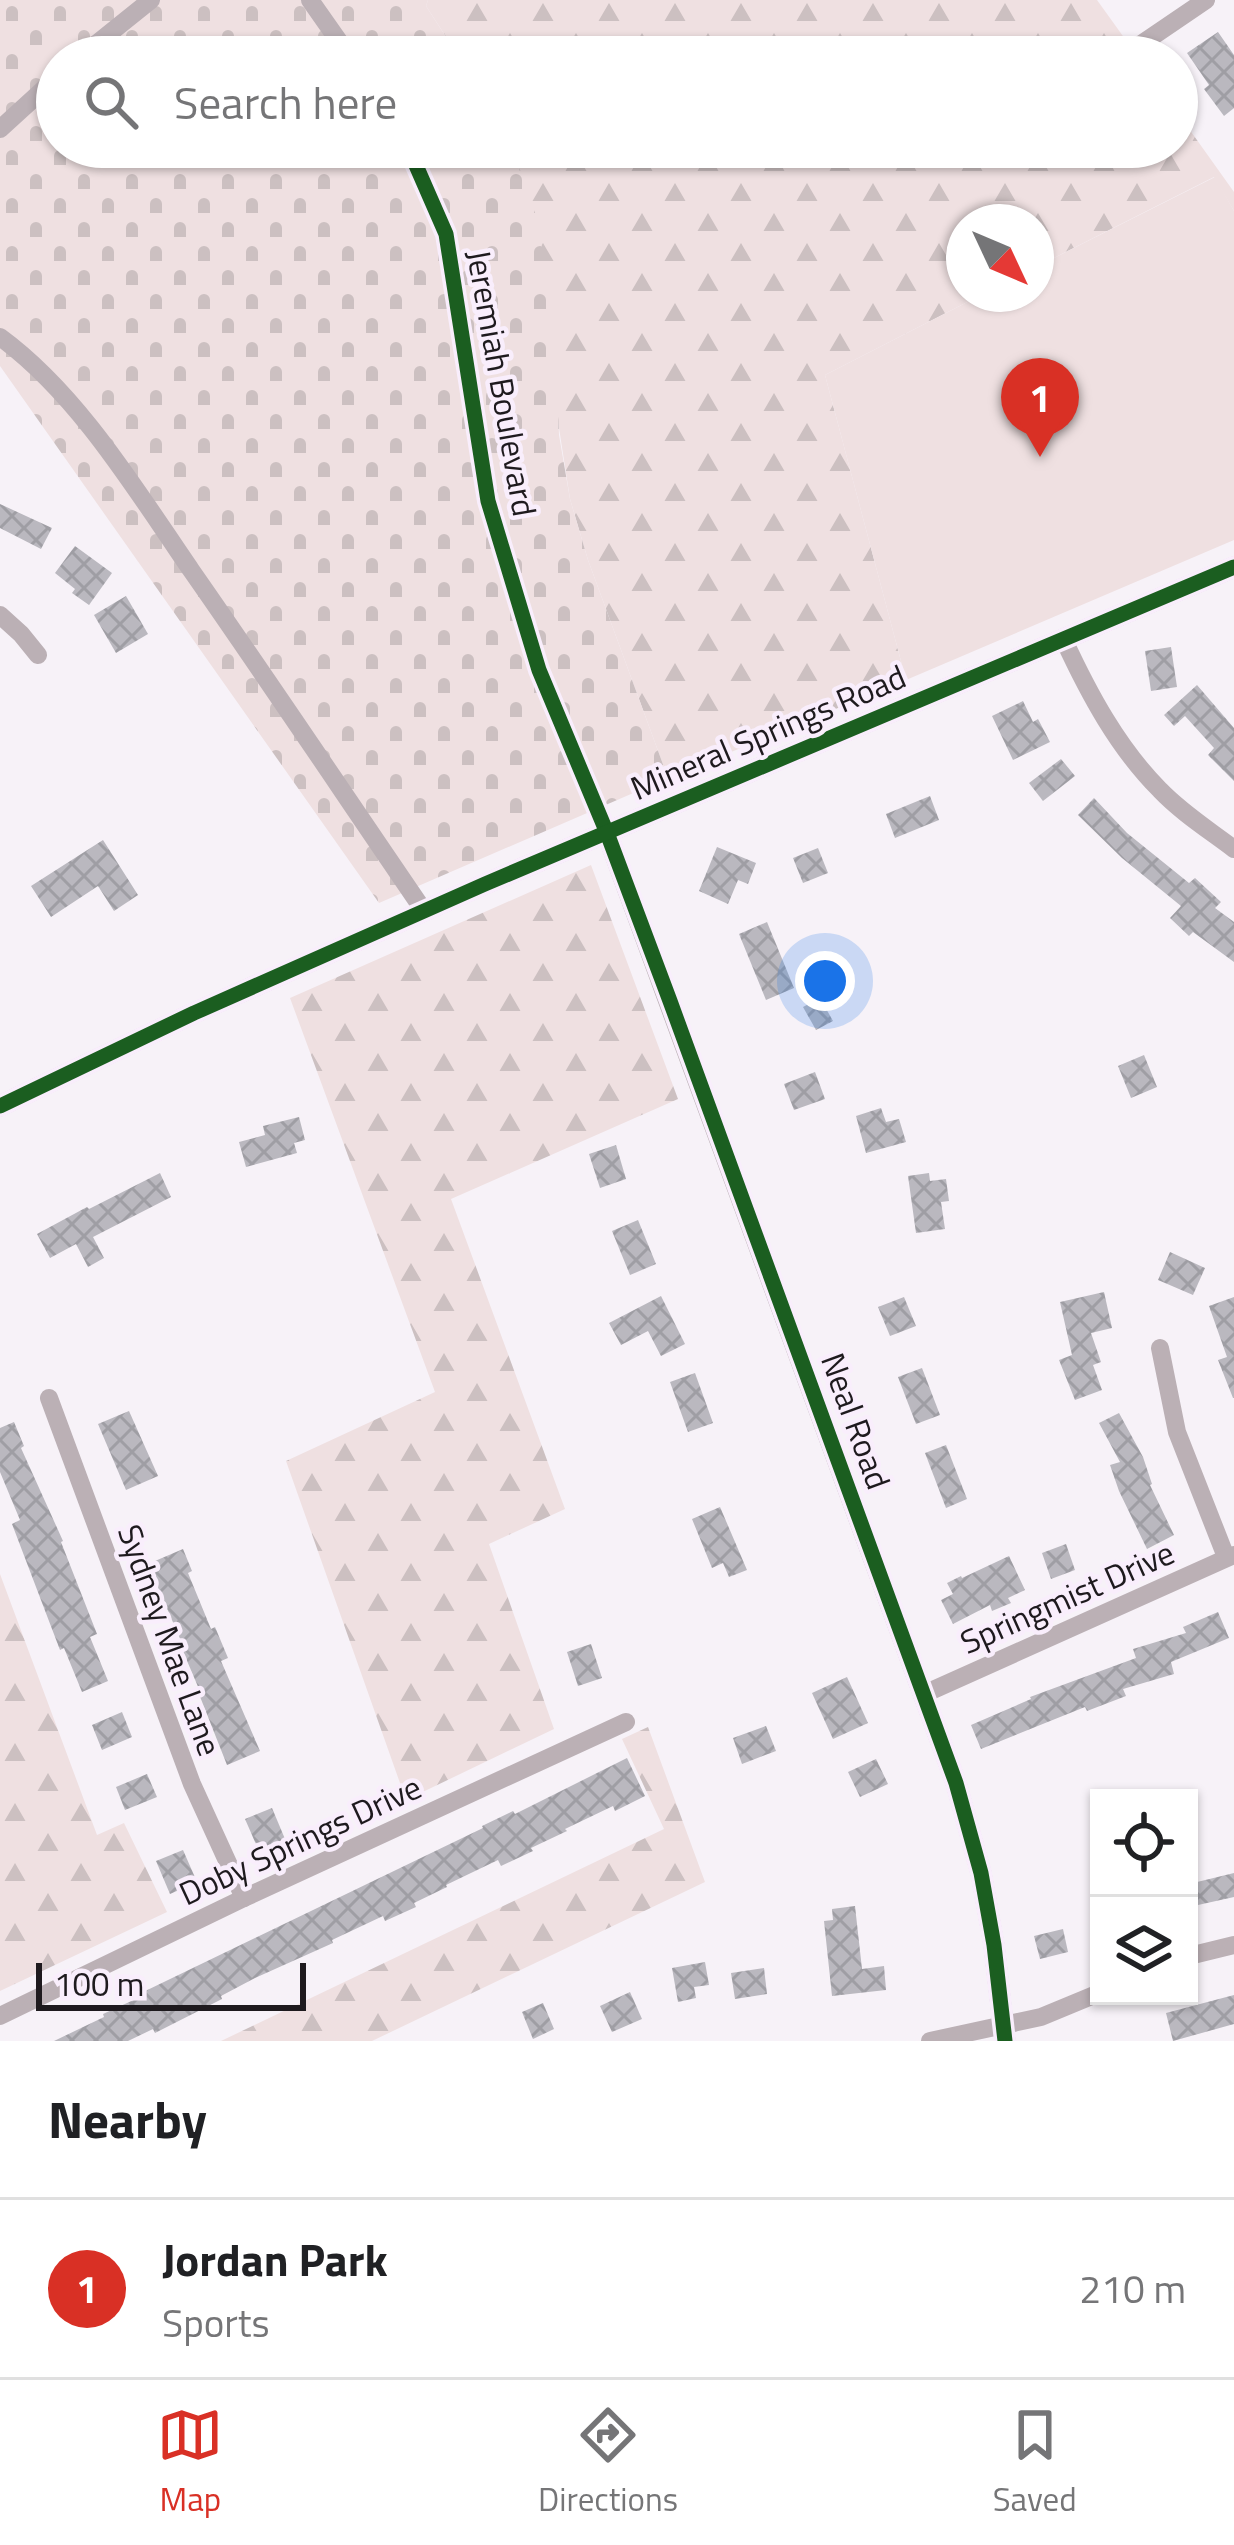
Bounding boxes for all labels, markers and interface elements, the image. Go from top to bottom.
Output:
search box [36,36,1198,168]
text: Search here [174,68,397,136]
icon: search [78,69,144,135]
north arrow [946,204,1054,312]
street label: Jeremiah Boulevard [454,246,550,520]
pin: 1 [1001,358,1079,457]
street label: Mineral Springs Road [623,651,913,813]
your location [795,951,855,1011]
street label: Neal Road [808,1346,904,1496]
street label: Sydney Mae Lane [105,1517,235,1763]
street label: Springmist Drive [952,1527,1182,1667]
street label: Doby Springs Drive [171,1762,429,1918]
map controls [1090,1789,1198,2005]
button: locate [1090,1789,1198,1897]
button: layers [1090,1897,1198,2005]
scale bar [36,1957,306,2010]
text: 100 m [54,1959,144,2009]
text: Nearby [48,2080,207,2158]
text: Jordan Park [162,2225,388,2293]
text: 1 [76,2259,98,2318]
text: 210 m [1079,2259,1186,2318]
text: Sports [162,2293,270,2352]
tab: Map [157,2402,223,2524]
tab: Directions [538,2402,678,2524]
tab: Saved [993,2402,1077,2524]

